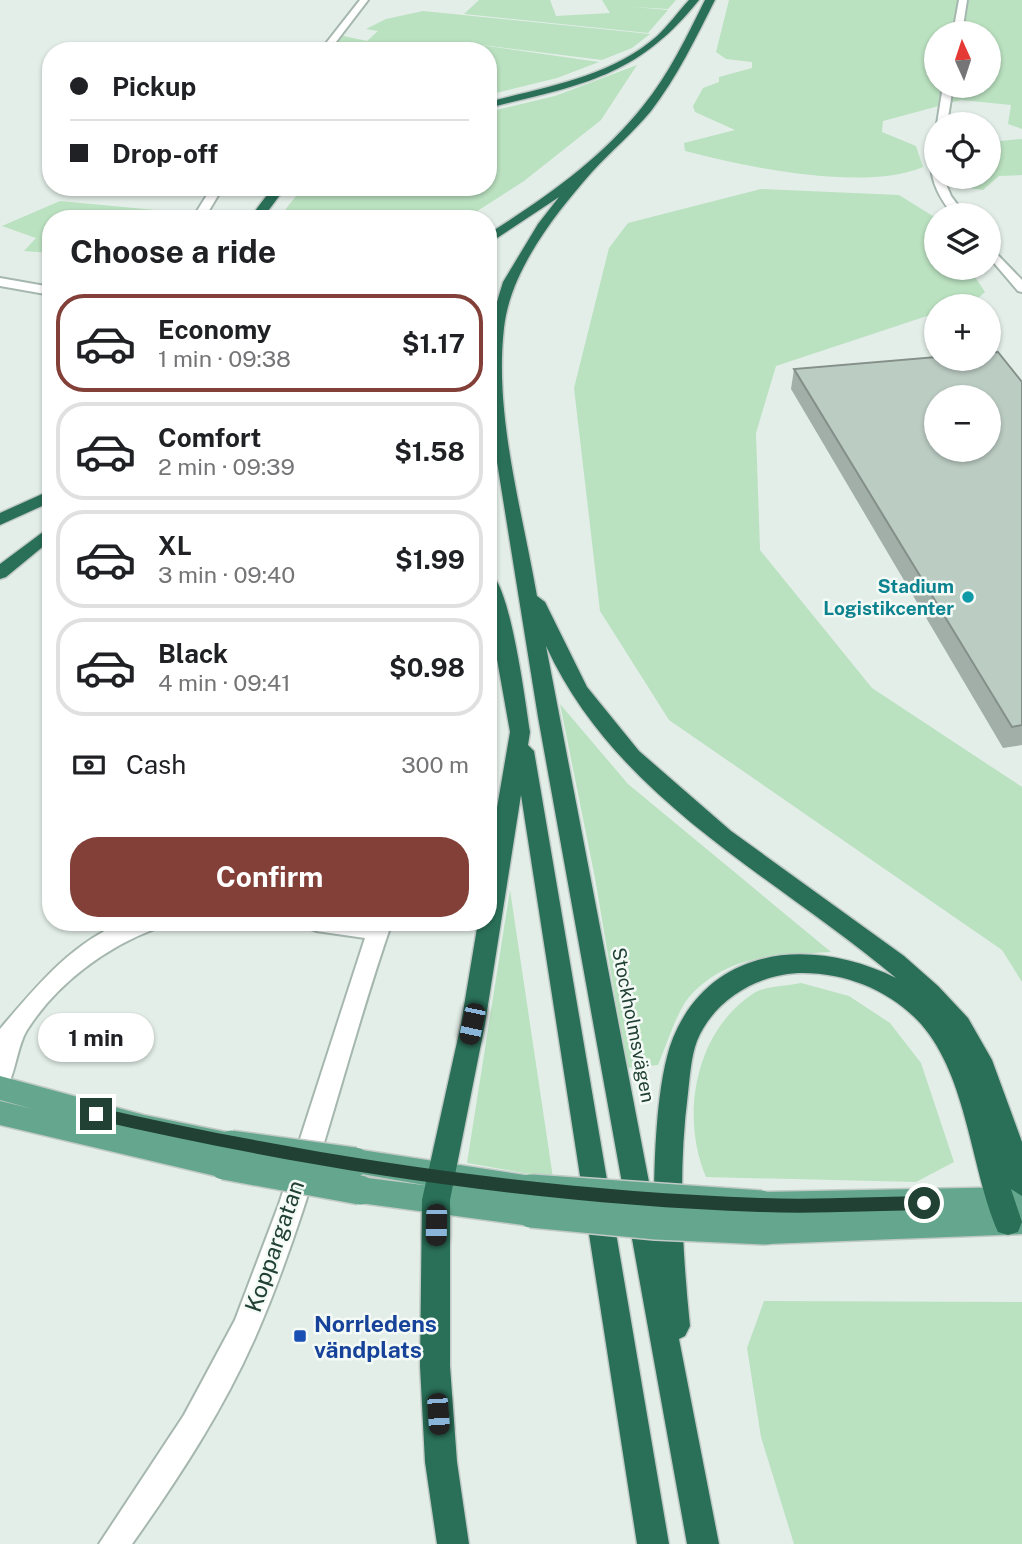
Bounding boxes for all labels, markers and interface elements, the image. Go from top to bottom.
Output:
north arrow [924,21,1001,98]
map controls [924,21,1001,462]
text: Pickup [112,71,196,102]
button: locate [924,112,1001,189]
text: Drop-off [112,138,218,169]
button: layers [924,203,1001,280]
text: Choose a ride [70,233,276,270]
button: + [924,294,1001,371]
icon: car [74,312,137,375]
text: Economy [158,314,271,345]
text: $1.17 [402,328,465,359]
text: 1 min · 09:38 [158,345,291,372]
button: − [924,385,1001,462]
icon: car [74,420,137,483]
text: Comfort [158,422,261,453]
text: $1.58 [394,436,465,467]
text: 2 min · 09:39 [158,453,295,480]
icon: car [74,528,137,591]
text: XL [158,530,192,561]
text: $1.99 [395,544,465,575]
text: 3 min · 09:40 [158,561,295,588]
place label: Stadium Logistikcenter [823,575,954,619]
marker: Stadium Logistikcenter [960,589,976,605]
icon: car [74,636,137,699]
text: Black [158,638,228,669]
text: $0.98 [389,652,465,683]
text: 4 min · 09:41 [158,669,291,696]
icon: cash [70,746,108,784]
text: Cash [126,749,186,780]
text: 300 m [401,751,469,778]
button: Confirm [70,837,469,917]
street label: Stockholmsvägen [608,946,660,1104]
car [458,1001,487,1047]
callout: 1 min [38,1012,154,1062]
text: 1 min [68,1024,124,1051]
route end [80,1098,112,1130]
street label: Koppargatan [239,1177,309,1315]
route start [908,1187,940,1219]
car [426,1204,447,1246]
place label: Norrledens vändplats [314,1310,437,1363]
marker: Norrledens vändplats [292,1328,308,1344]
car [427,1392,450,1436]

